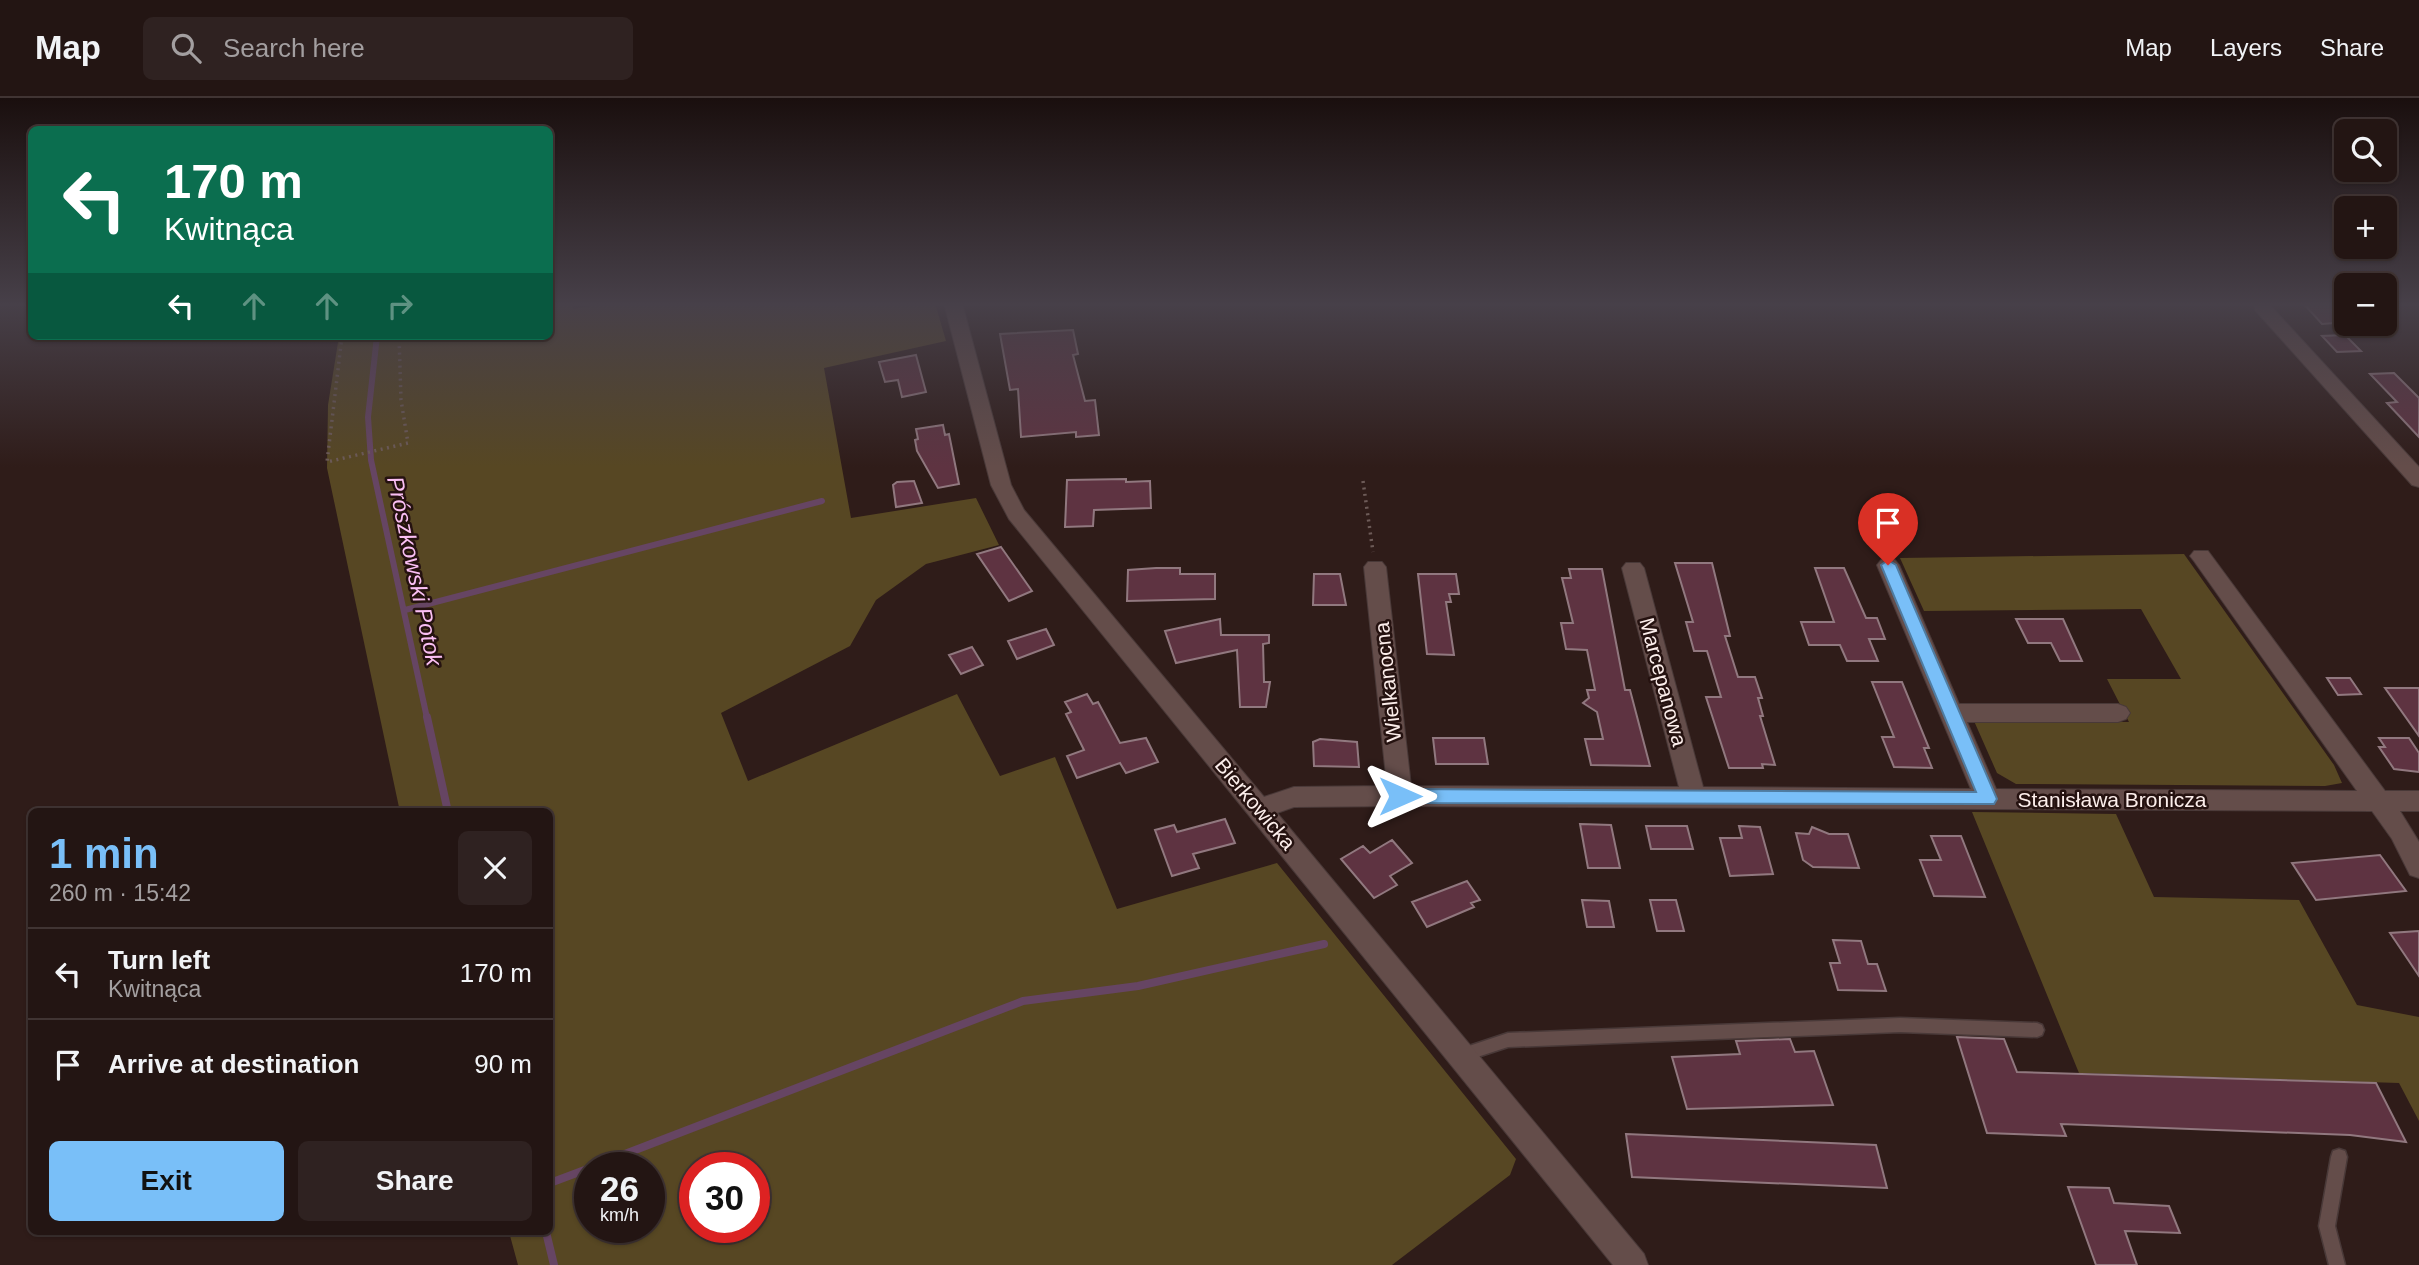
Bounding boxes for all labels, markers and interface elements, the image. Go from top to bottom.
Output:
search box [143,17,633,80]
text: Map [35,29,101,66]
icon: search [167,29,205,67]
text: Search here [223,33,365,63]
text: Map [2125,34,2172,61]
text: Layers [2210,34,2282,61]
text: Share [2320,34,2384,61]
map controls [2334,119,2397,336]
button: search [2334,119,2397,182]
icon: left [49,154,140,245]
text: 170 m [164,154,303,208]
button: + [2334,196,2397,259]
text: Kwitnąca [164,211,294,247]
button: − [2334,273,2397,336]
icon: left [162,287,200,325]
icon: ahead [235,287,273,325]
icon: ahead [308,287,346,325]
icon: right [381,287,419,325]
water label: Prószkowski Potok [382,474,448,670]
pin [1858,493,1918,565]
icon: arrive [1869,504,1907,542]
street label: Marcepanowa [1635,615,1692,749]
street label: Wielkanocna [1370,621,1405,743]
street label: Bierkowicka [1211,753,1300,854]
position arrow [1363,759,1437,833]
street label: Stanisława Bronicza [2017,788,2207,811]
text: 1 min [49,830,159,877]
button: close [458,831,532,905]
text: 260 m · 15:42 [49,880,191,906]
text: Turn left [108,945,210,975]
icon: left [49,955,87,993]
text: 170 m [460,958,532,988]
text: Kwitnąca [108,976,201,1002]
icon: arrive [49,1046,87,1084]
text: Arrive at destination [108,1049,359,1079]
text: 90 m [474,1049,532,1079]
button: Exit [49,1141,284,1221]
button: Share [298,1141,532,1221]
speed limit sign: 30 [679,1152,770,1243]
text: 26 [600,1169,639,1208]
text: km/h [600,1205,639,1225]

